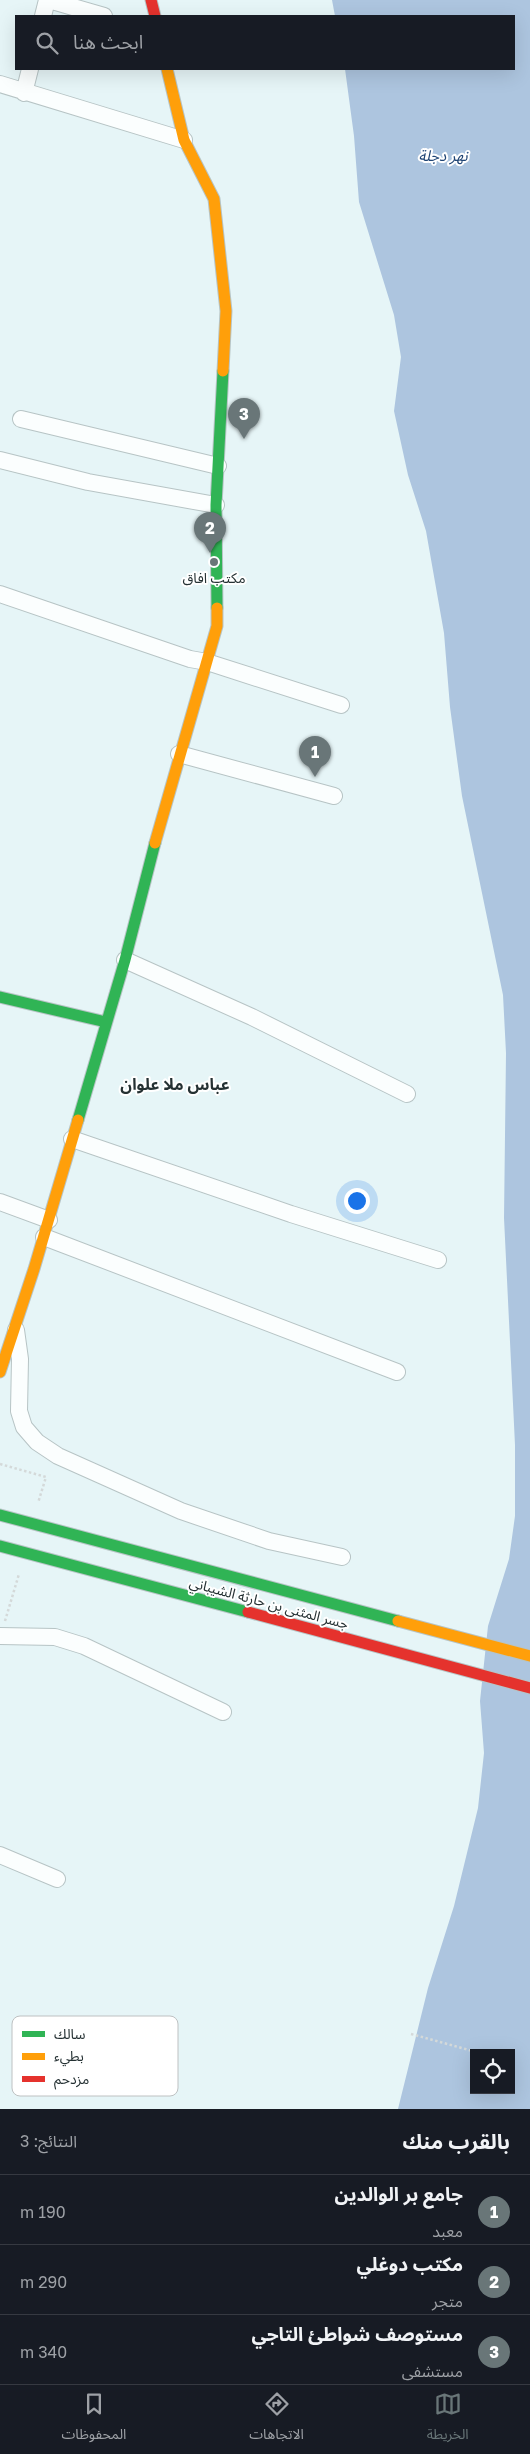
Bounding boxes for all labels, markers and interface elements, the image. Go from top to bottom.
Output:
search box [15,15,515,70]
icon: search [33,29,61,57]
text: ابحث هنا [73,30,143,53]
water label: نهر دجلة [418,146,469,165]
pin: 3 [228,398,260,439]
pin: 2 [194,512,226,553]
marker: مكتب افاق [208,556,220,568]
place label: مكتب افاق [183,569,246,586]
pin: 1 [299,736,331,777]
district label: عباس ملا علوان [120,1074,230,1094]
your location [344,1188,370,1214]
street label: جسر المثنى بن حارثة الشيباني [187,1573,351,1635]
legend [12,2016,178,2096]
text: سالك [54,2025,86,2042]
text: بطيء [54,2047,84,2067]
map controls [470,2049,515,2094]
button: locate [470,2049,515,2094]
text: مزدحم [54,2070,89,2090]
text: بالقرب منك [402,2128,510,2154]
text: النتائج: 3 [20,2131,77,2151]
text: جامع بر الوالدين [334,2182,463,2205]
text: 190 m [20,2202,66,2222]
text: 1 [490,2202,498,2222]
text: معبد [432,2221,463,2241]
text: مكتب دوغلي [356,2252,463,2275]
text: 290 m [20,2272,67,2292]
text: 2 [489,2272,499,2292]
text: متجر [432,2291,463,2311]
text: مستوصف شواطئ التاجي [251,2322,463,2345]
text: 340 m [20,2342,67,2362]
text: 3 [489,2342,499,2362]
text: مستشفى [402,2361,463,2381]
tab: المحفوظات [61,2390,126,2449]
tab: الاتجاهات [249,2390,304,2449]
tab: الخريطة [427,2390,469,2449]

